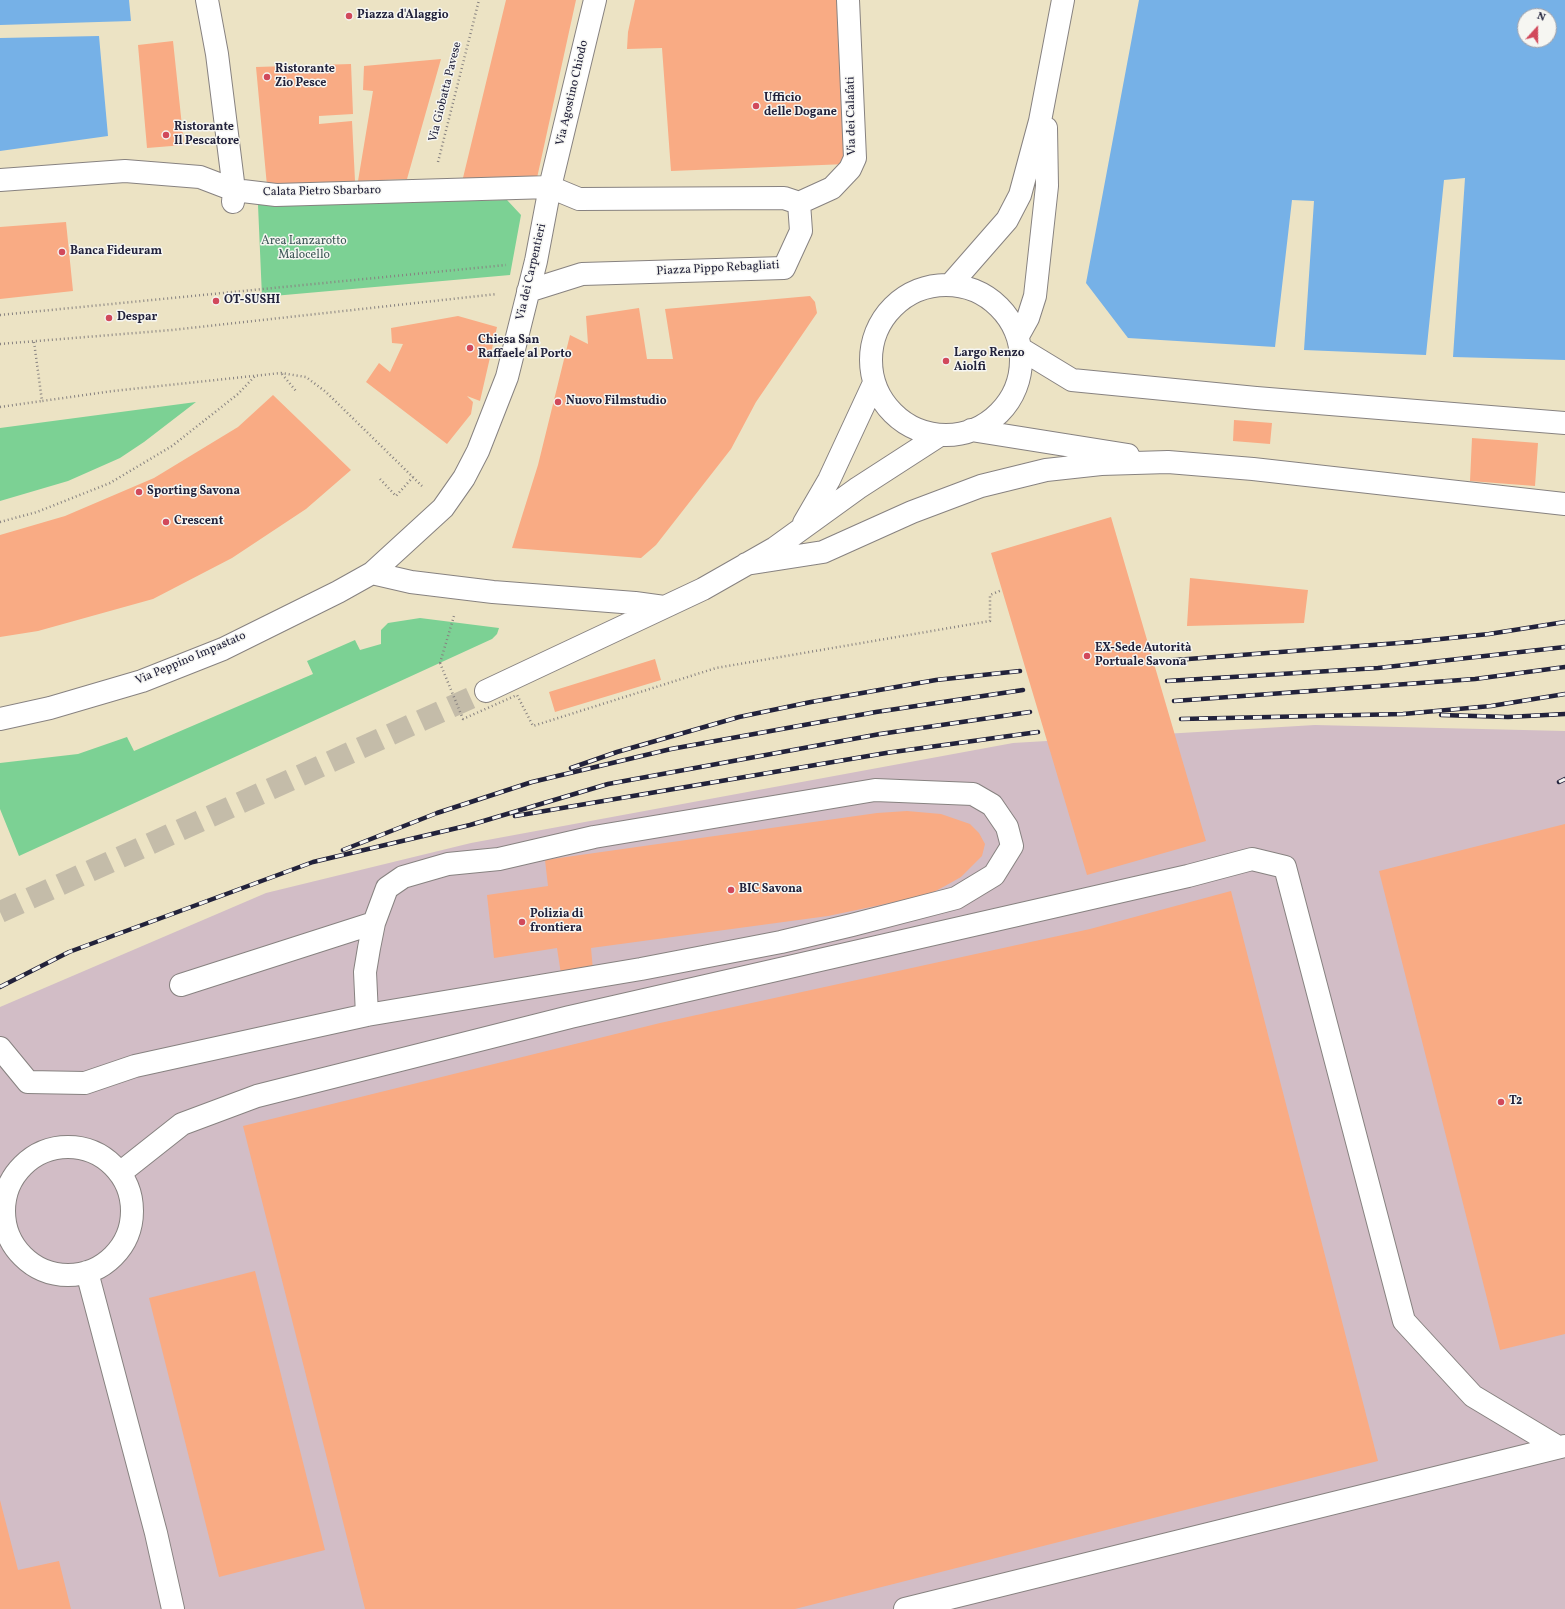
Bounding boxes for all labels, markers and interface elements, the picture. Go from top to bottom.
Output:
north arrow [1517,8,1557,48]
place label: Piazza d'Alaggio [357,9,449,23]
text: N [1535,9,1548,26]
marker: Piazza d'Alaggio [344,11,354,21]
street label: Via Agostino Chiodo [554,39,592,147]
street label: Via Giobatta Pavese [427,40,465,144]
place label: Ristorante Zio Pesce [275,63,335,91]
marker: Ristorante Zio Pesce [262,72,272,82]
street label: Via dei Calafati [844,76,860,156]
place label: Ufficio delle Dogane [764,92,837,120]
marker: Ufficio delle Dogane [751,101,761,111]
place label: Ristorante Il Pescatore [174,121,239,149]
marker: Ristorante Il Pescatore [161,130,171,140]
street label: Calata Pietro Sbarbaro [263,184,381,200]
street label: Via dei Carpentieri [514,222,550,322]
park label: Area Lanzarotto Malocello [261,235,347,263]
place label: Banca Fideuram [70,245,162,259]
marker: Banca Fideuram [57,247,67,257]
street label: Piazza Pippo Rebagliati [656,259,780,279]
place label: OT-SUSHI [224,294,280,308]
marker: OT-SUSHI [211,296,221,306]
place label: Despar [117,311,157,325]
marker: Despar [104,313,114,323]
place label: Chiesa San Raffaele al Porto [478,334,572,362]
marker: Chiesa San Raffaele al Porto [465,343,475,353]
place label: Largo Renzo Aiolfi [954,347,1025,375]
marker: Largo Renzo Aiolfi [941,356,951,366]
place label: Nuovo Filmstudio [566,395,667,409]
marker: Nuovo Filmstudio [553,397,563,407]
place label: Sporting Savona [147,485,240,499]
marker: Sporting Savona [134,487,144,497]
place label: Crescent [174,515,223,529]
marker: Crescent [161,517,171,527]
street label: Via Peppino Impastato [134,629,248,689]
place label: EX-Sede Autorità Portuale Savona [1095,642,1191,670]
marker: EX-Sede Autorità Portuale Savona [1082,651,1092,661]
place label: BIC Savona [739,883,802,897]
marker: BIC Savona [726,885,736,895]
place label: Polizia di frontiera [530,908,583,936]
marker: Polizia di frontiera [517,917,527,927]
place label: T2 [1509,1095,1522,1109]
marker: T2 [1496,1097,1506,1107]

